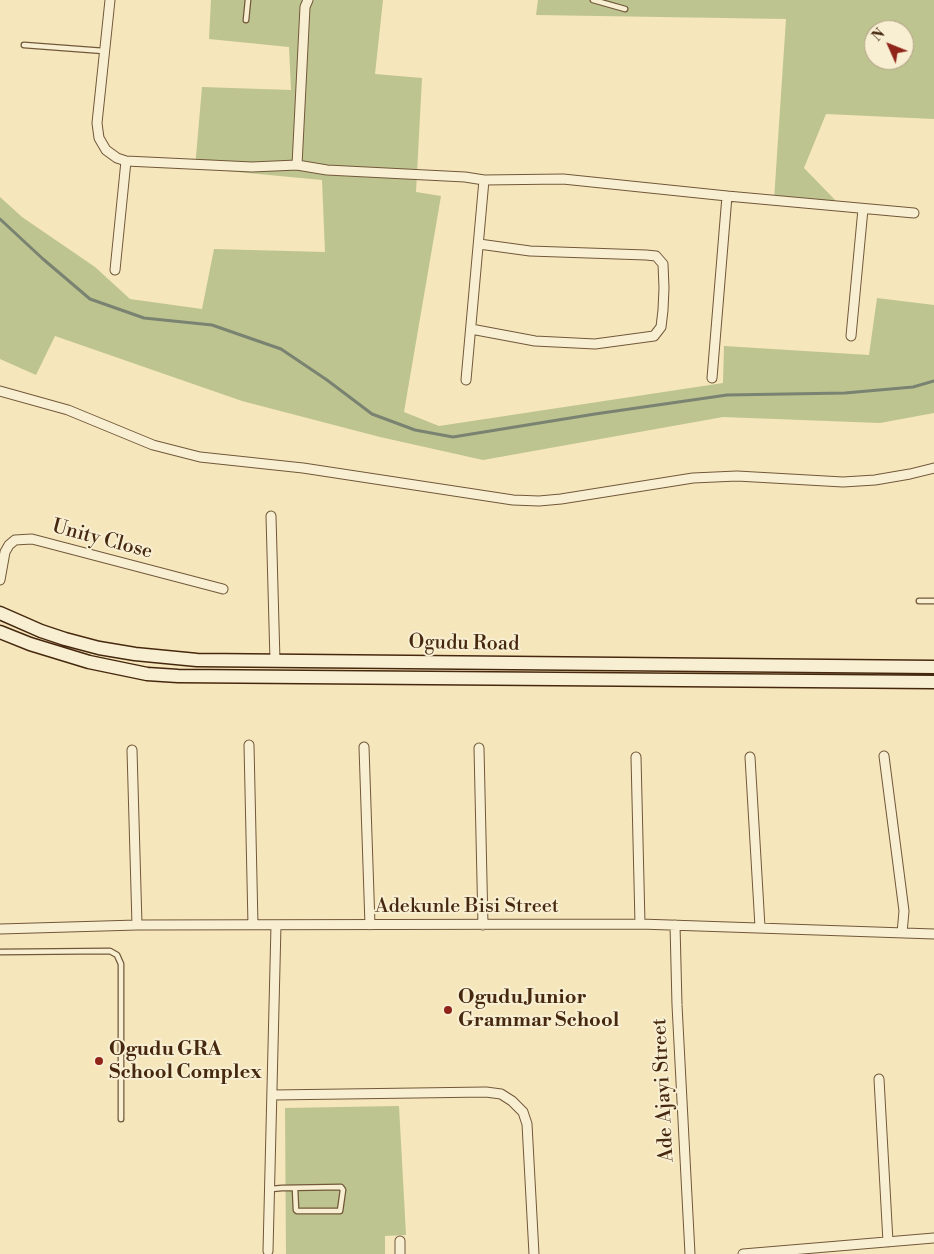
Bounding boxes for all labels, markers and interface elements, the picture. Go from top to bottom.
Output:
north arrow [864,20,914,70]
text: N [869,25,889,46]
street label: Unity Close [49,515,155,565]
street label: Ogudu Road [408,631,520,657]
street label: Adekunle Bisi Street [375,895,559,919]
place label: Ogudu Junior Grammar School [458,986,619,1033]
marker: Ogudu Junior Grammar School [442,1004,454,1016]
street label: Ade Ajayi Street [648,1017,680,1163]
place label: Ogudu GRA School Complex [109,1038,262,1085]
marker: Ogudu GRA School Complex [93,1055,105,1067]

